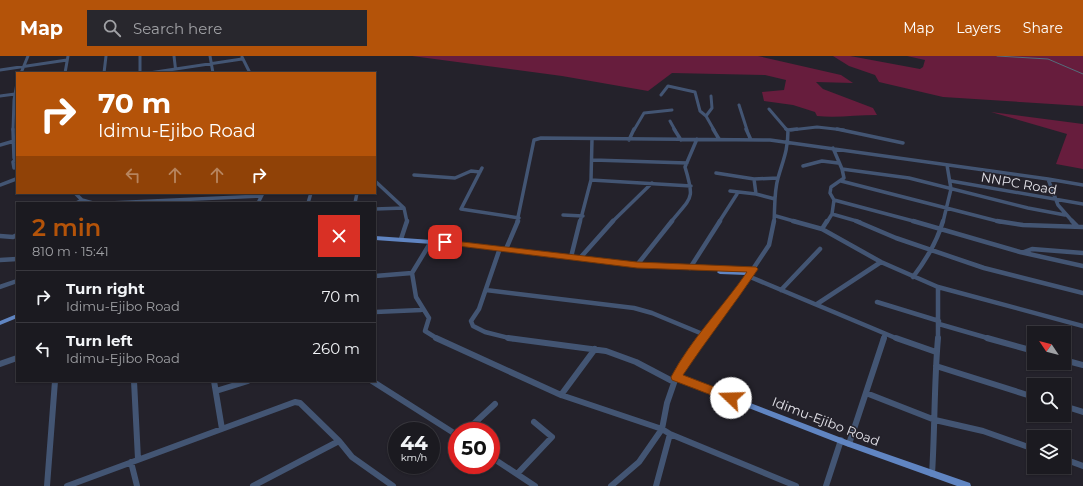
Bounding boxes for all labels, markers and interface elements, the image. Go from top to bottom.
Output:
search box [87,10,367,46]
text: Map [20,17,63,40]
icon: search [101,17,123,39]
text: Search here [133,19,222,38]
text: Map [903,19,934,37]
text: Layers [956,19,1001,37]
text: Share [1023,19,1063,37]
text: 70 m [98,86,171,120]
icon: right [32,88,84,140]
text: Idimu-Ejibo Road [98,120,256,142]
icon: left [122,164,144,186]
icon: ahead [164,164,186,186]
icon: ahead [206,164,228,186]
icon: right [248,164,270,186]
street label: NNPC Road [980,168,1058,198]
text: 2 min [32,213,101,242]
button: close [318,215,360,257]
pin [428,225,462,259]
icon: arrive [434,231,456,253]
text: 810 m · 15:41 [32,243,109,259]
text: Turn right [66,279,145,298]
icon: right [32,286,54,308]
text: 70 m [322,287,360,306]
text: Idimu-Ejibo Road [66,298,180,314]
north arrow [1027,326,1071,370]
map controls [1027,326,1071,474]
text: Turn left [66,331,133,350]
icon: left [32,338,54,360]
text: 260 m [313,339,360,358]
text: Idimu-Ejibo Road [66,350,180,366]
position arrow [710,377,752,419]
button: search [1027,378,1071,422]
street label: Idimu-Ejibo Road [770,393,882,449]
speed limit sign: 50 [448,422,500,474]
button: layers [1027,430,1071,474]
text: 44 [400,431,428,455]
text: km/h [401,451,427,464]

